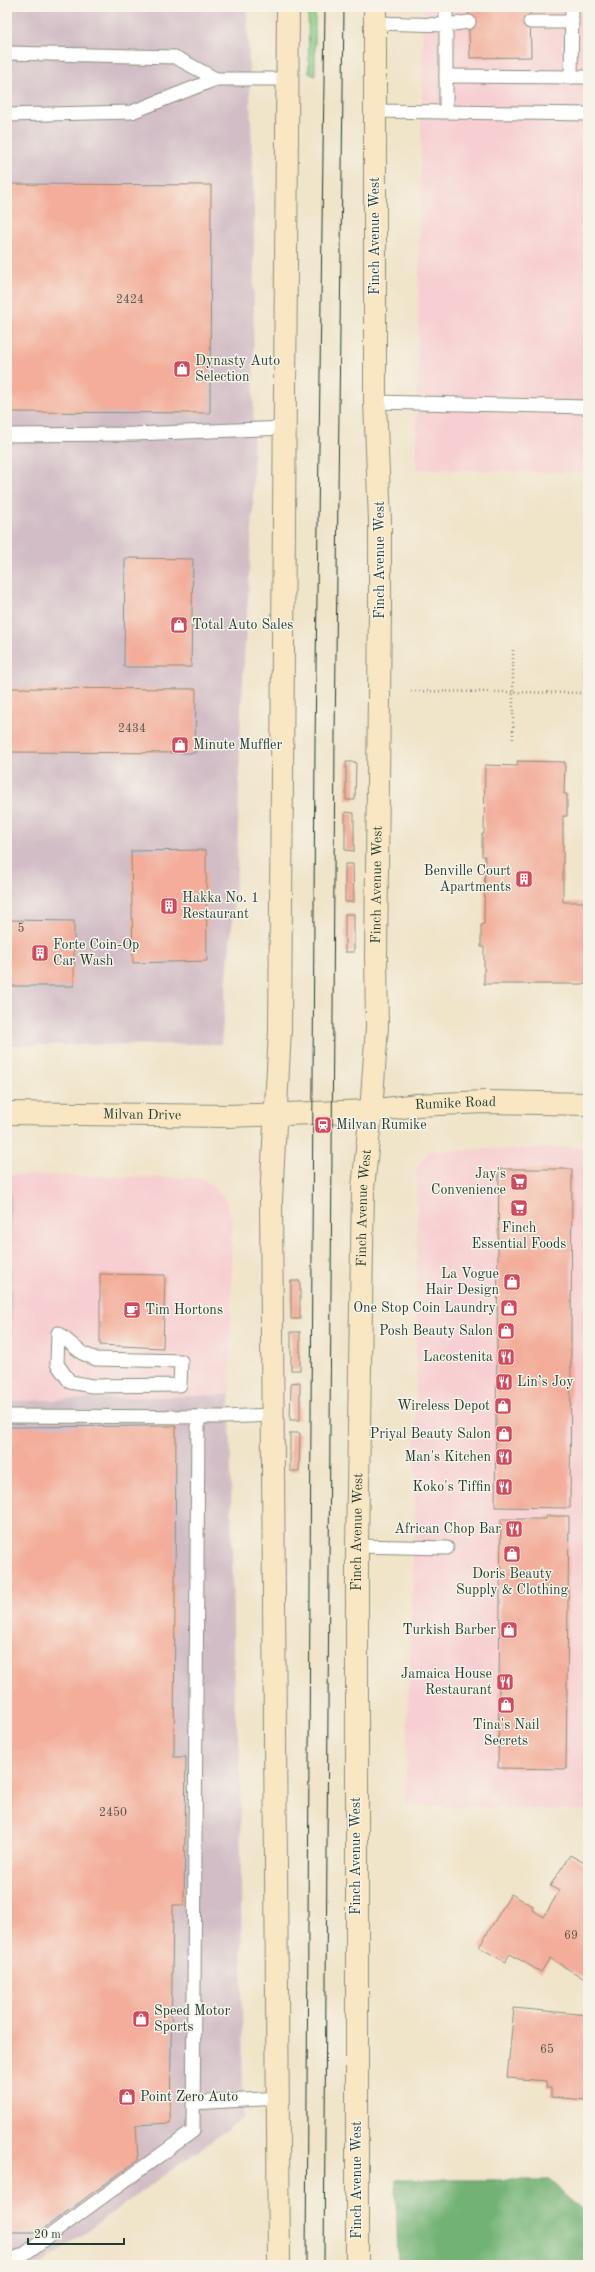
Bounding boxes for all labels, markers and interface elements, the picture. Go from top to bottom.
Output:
street label: Finch Avenue West [368,177,382,295]
house number: 2424 [116,294,144,306]
place label: Dynasty Auto Selection [195,354,280,384]
shop icon: Dynasty Auto Selection [172,359,192,379]
street label: Finch Avenue West [373,501,387,619]
shop icon: Total Auto Sales [169,615,189,635]
place label: Total Auto Sales [192,618,293,632]
house number: 2434 [118,723,146,735]
shop icon: Minute Muffler [170,735,190,755]
place label: Minute Muffler [193,738,282,752]
street label: Finch Avenue West [369,826,384,944]
place label: Benville Court Apartments [424,864,511,894]
building icon: Benville Court Apartments [514,869,534,889]
place label: Hakka No. 1 Restaurant [182,891,259,921]
building icon: Hakka No. 1 Restaurant [159,896,179,916]
house number: 5 [18,922,25,935]
place label: Forte Coin-Op Car Wash [53,938,139,968]
building icon: Forte Coin-Op Car Wash [30,943,50,963]
street label: Rumike Road [415,1095,496,1112]
street label: Milvan Drive [103,1107,181,1122]
station icon: Milvan Rumike [313,1115,333,1135]
place label: Milvan Rumike [336,1118,427,1132]
street label: Finch Avenue West [355,1148,374,1267]
place label: Jay's Convenience [431,1167,506,1197]
supermarket icon: Jay's Convenience [509,1172,529,1192]
supermarket icon: Finch Essential Foods [509,1198,529,1218]
place label: Finch Essential Foods [472,1221,566,1251]
place label: La Vogue Hair Design [425,1267,499,1297]
shop icon: La Vogue Hair Design [502,1272,522,1292]
shop icon: One Stop Coin Laundry [499,1298,519,1318]
cafe icon: Tim Hortons [122,1300,142,1320]
place label: One Stop Coin Laundry [353,1301,497,1315]
place label: Tim Hortons [145,1303,223,1317]
shop icon: Posh Beauty Salon [496,1321,516,1341]
place label: Posh Beauty Salon [379,1324,493,1338]
restaurant icon: Lacostenita [496,1347,516,1367]
place label: Lacostenita [423,1350,493,1364]
restaurant icon: Lin’s Joy [494,1372,514,1392]
place label: Lin’s Joy [517,1375,574,1389]
shop icon: Wireless Depot [493,1396,513,1416]
place label: Wireless Depot [397,1399,490,1413]
shop icon: Priyal Beauty Salon [494,1424,514,1444]
place label: Priyal Beauty Salon [370,1427,491,1441]
restaurant icon: Man's Kitchen [494,1447,514,1467]
place label: Man's Kitchen [404,1450,491,1464]
street label: Finch Avenue West [350,1473,365,1591]
restaurant icon: Koko's Tiffin [494,1477,514,1497]
place label: Koko's Tiffin [413,1480,491,1494]
restaurant icon: African Chop Bar [504,1519,524,1539]
place label: African Chop Bar [394,1522,501,1536]
shop icon: Doris Beauty Supply & Clothing [502,1544,522,1564]
place label: Doris Beauty Supply & Clothing [456,1567,569,1597]
shop icon: Turkish Barber [499,1620,519,1640]
place label: Turkish Barber [402,1623,496,1637]
place label: Jamaica House Restaurant [401,1667,492,1697]
restaurant icon: Jamaica House Restaurant [495,1672,515,1692]
shop icon: Tina's Nail Secrets [496,1695,516,1715]
place label: Tina's Nail Secrets [473,1718,540,1748]
street label: Finch Avenue West [349,1797,363,1915]
house number: 2450 [99,1806,127,1819]
house number: 69 [564,1930,578,1942]
place label: Speed Motor Sports [154,2004,231,2034]
shop icon: Speed Motor Sports [131,2009,151,2029]
house number: 65 [540,2043,554,2056]
shop icon: Point Zero Auto [117,2087,137,2107]
place label: Point Zero Auto [140,2090,238,2104]
street label: Finch Avenue West [350,2121,364,2239]
scale bar [28,2220,124,2246]
text: 20 m [34,2229,61,2241]

